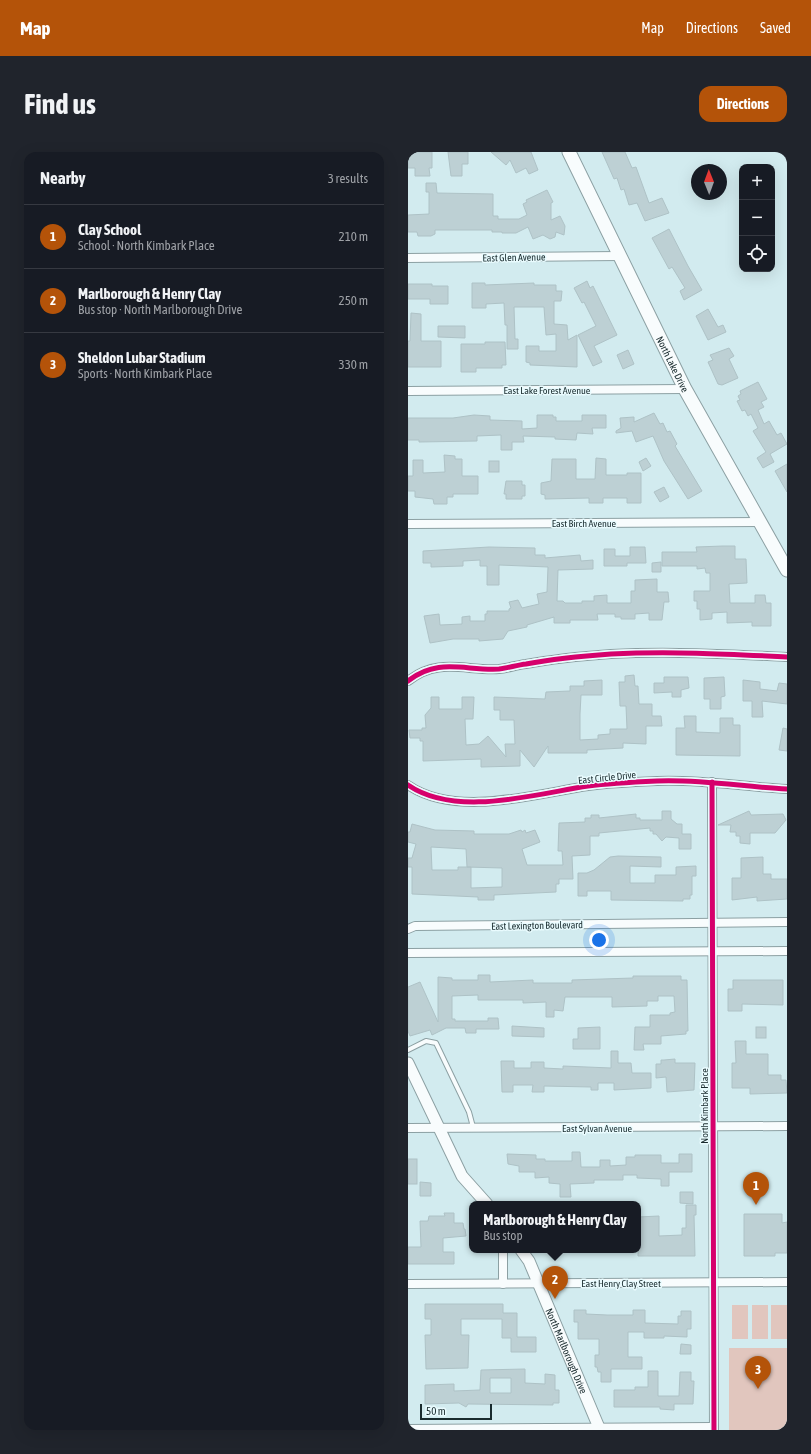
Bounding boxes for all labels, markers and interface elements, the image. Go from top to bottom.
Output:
text: Map [20,17,51,39]
text: Map [641,20,664,36]
text: Directions [686,20,738,36]
text: Saved [760,20,791,36]
button: Directions [699,86,787,122]
text: Find us [24,88,96,120]
north arrow [691,164,727,200]
map controls [739,164,775,272]
button: + [739,164,775,200]
text: Nearby [40,168,86,188]
text: 3 results [328,171,368,186]
button: − [739,200,775,236]
text: Clay School [78,221,141,238]
text: 1 [50,229,56,244]
text: 210 m [339,229,368,244]
button: locate [739,236,775,272]
text: School · North Kimbark Place [78,238,215,253]
street label: East Glen Avenue [482,251,546,264]
text: Marlborough & Henry Clay [78,285,221,302]
text: 2 [50,293,56,308]
text: 250 m [339,293,368,308]
text: Bus stop · North Marlborough Drive [78,302,242,317]
street label: North Lake Drive [654,335,691,395]
text: Sheldon Lubar Stadium [78,349,206,366]
text: 3 [50,357,56,372]
text: 330 m [339,357,368,372]
text: Sports · North Kimbark Place [78,366,212,381]
street label: East Lake Forest Avenue [504,385,591,396]
street label: East Birch Avenue [552,518,617,529]
street label: East Circle Drive [578,769,637,786]
street label: East Lexington Boulevard [491,919,583,932]
your location [589,930,609,950]
street label: North Kimbark Place [699,1068,710,1144]
street label: East Sylvan Avenue [562,1123,632,1134]
pin: 1 [743,1172,769,1205]
popup [469,1201,641,1253]
text: Marlborough & Henry Clay [483,1211,627,1228]
text: Bus stop [483,1228,523,1243]
pin: 2 [542,1266,568,1299]
street label: East Henry Clay Street [581,1278,661,1289]
street label: North Marlborough Drive [543,1307,589,1396]
pin: 3 [745,1356,771,1389]
scale bar [420,1402,492,1421]
text: 50 m [426,1405,446,1417]

